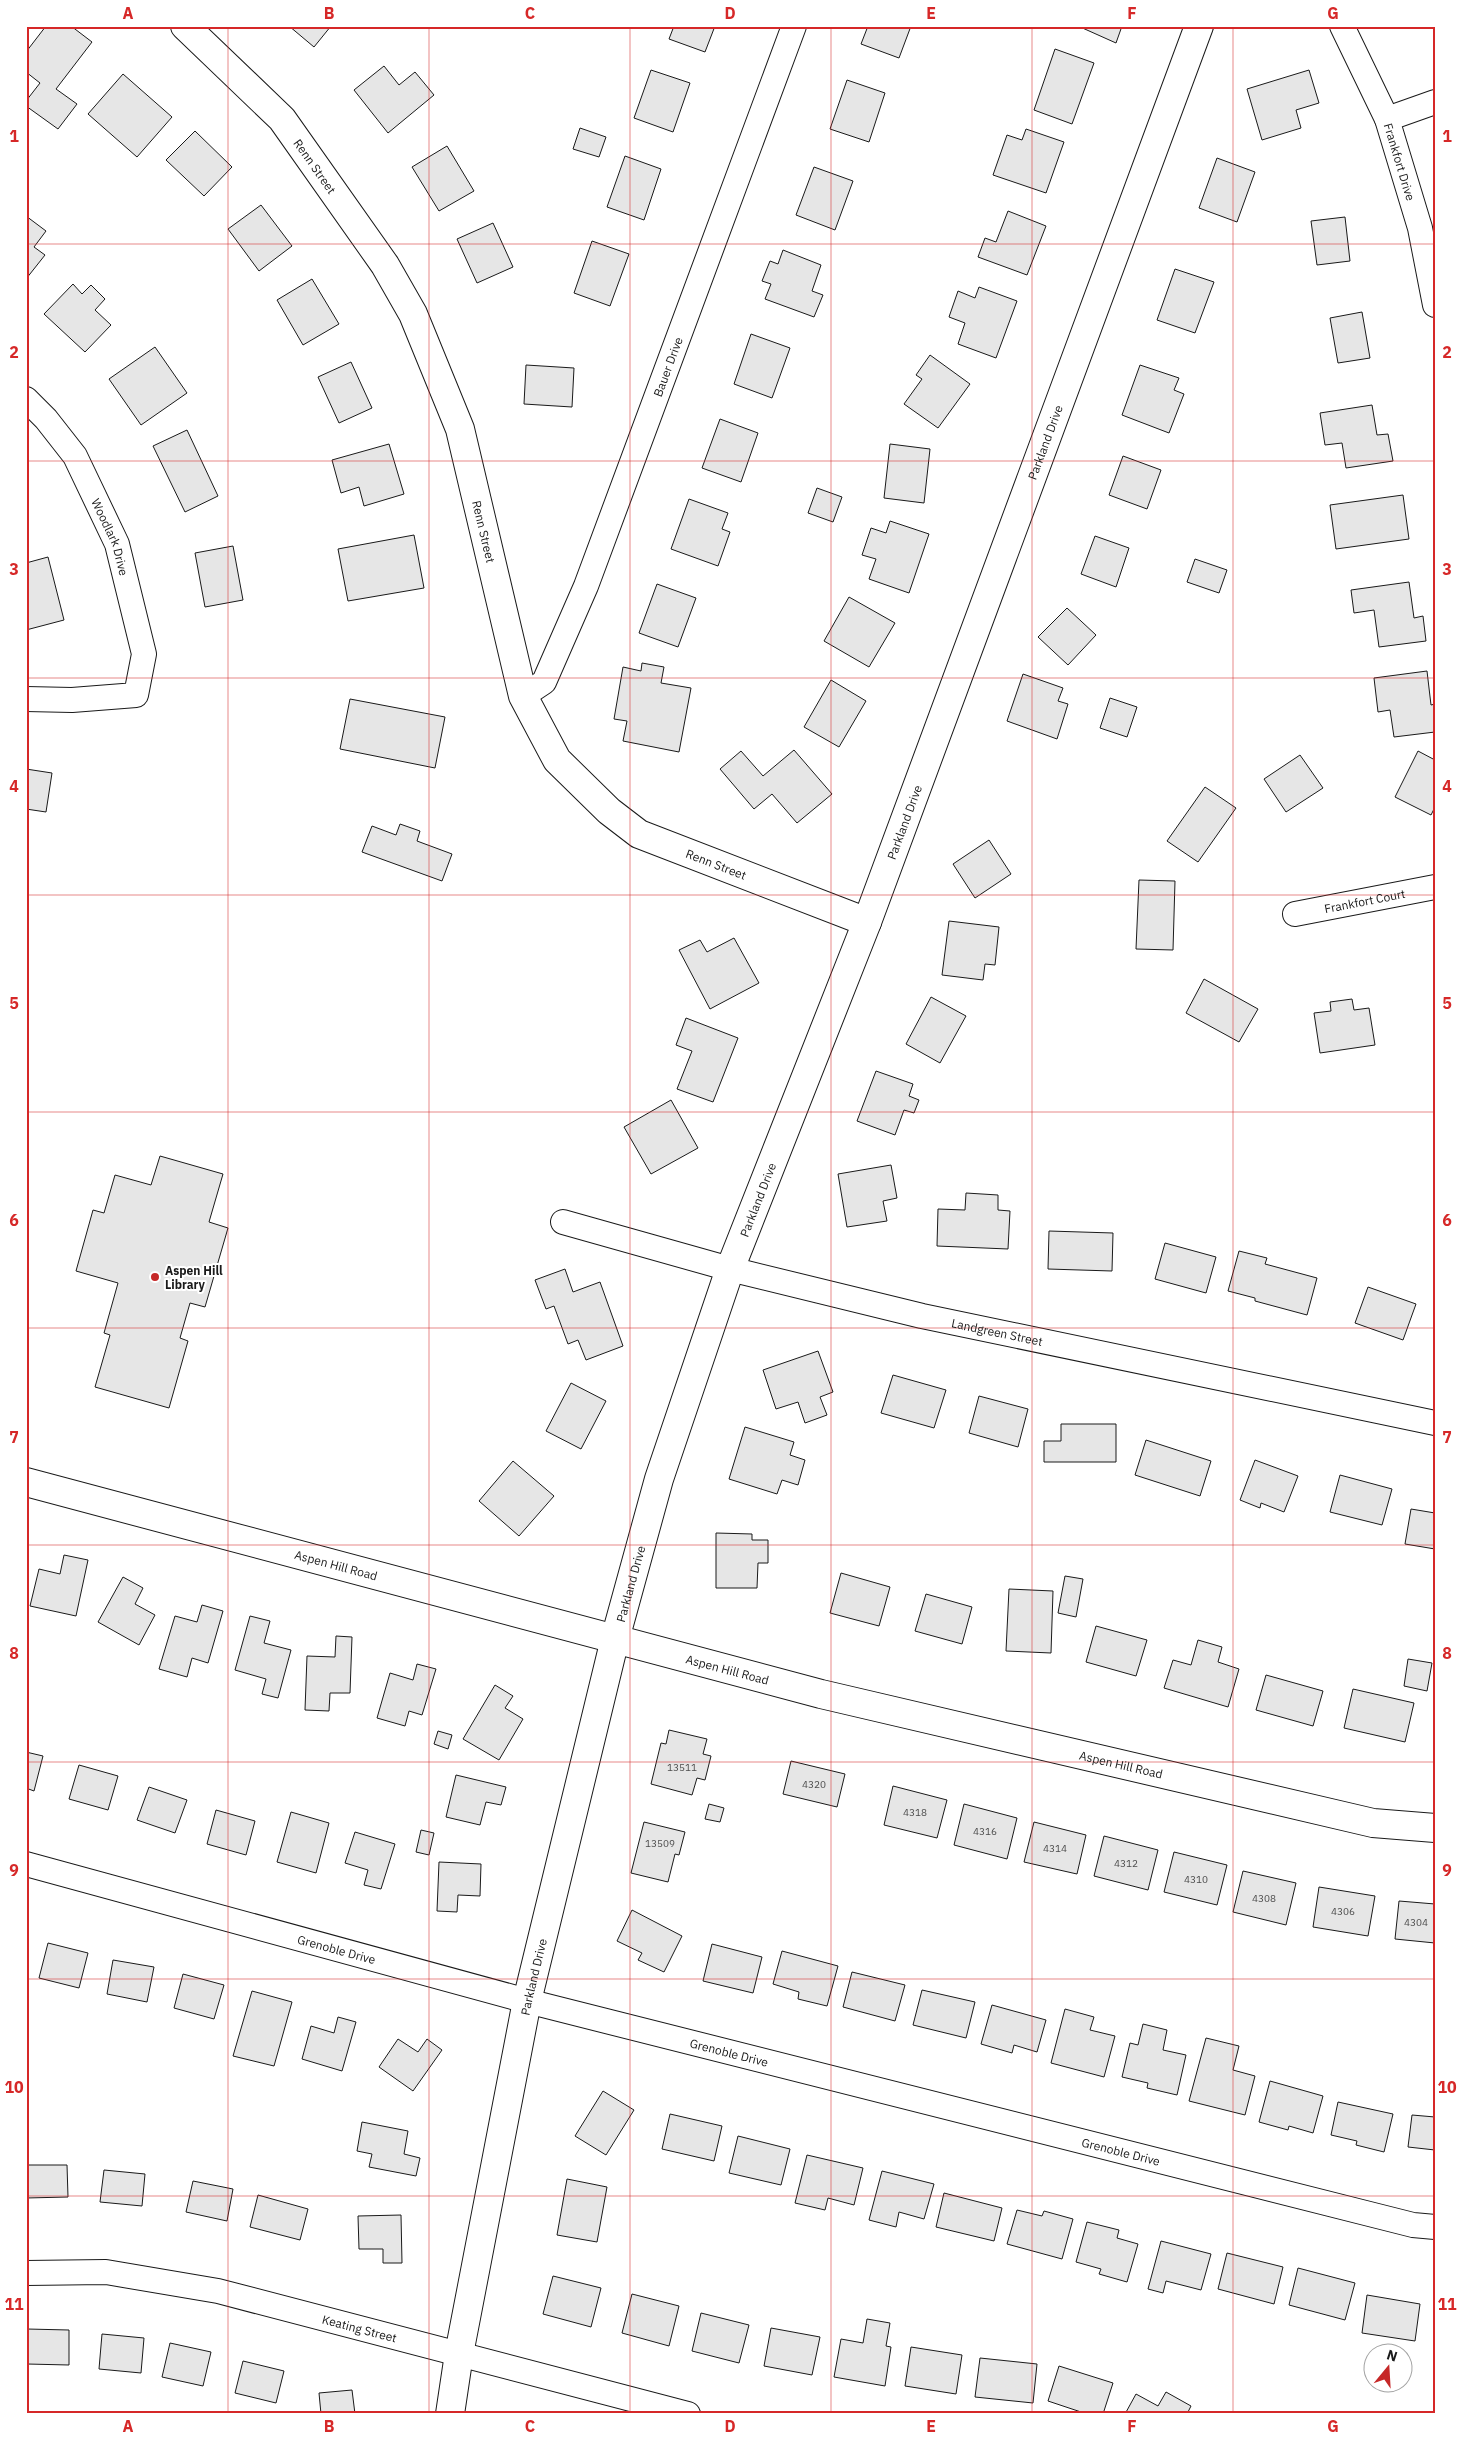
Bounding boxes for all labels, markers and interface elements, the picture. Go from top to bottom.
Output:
text: A [123,3,134,23]
text: B [324,3,335,23]
text: C [525,3,535,23]
text: D [724,3,736,23]
text: E [926,3,936,23]
text: F [1127,3,1137,23]
text: G [1327,3,1339,23]
street label: Frankfort Drive [1381,121,1419,203]
text: 1 [9,126,19,146]
text: 1 [1442,126,1452,146]
street label: Renn Street [291,136,340,196]
street label: Bauer Drive [649,334,686,399]
text: 2 [9,342,19,362]
text: 2 [1442,342,1452,362]
street label: Parkland Drive [1024,402,1066,482]
street label: Woodlark Drive [89,496,132,578]
street label: Renn Street [470,499,499,564]
text: 3 [9,559,19,579]
text: 3 [1442,559,1452,579]
text: 4 [9,776,19,796]
text: 4 [1442,776,1452,796]
street label: Parkland Drive [883,782,925,861]
street label: Renn Street [684,845,749,882]
street label: Frankfort Court [1323,885,1406,916]
text: 5 [9,993,19,1013]
text: 5 [1442,993,1452,1013]
street label: Parkland Drive [736,1160,779,1239]
text: 6 [9,1210,19,1230]
text: 6 [1442,1210,1452,1230]
place label: Aspen Hill Library [165,1263,223,1292]
marker: Aspen Hill Library [149,1271,161,1283]
street label: Landgreen Street [950,1315,1044,1349]
text: 7 [9,1427,19,1447]
text: 7 [1442,1427,1452,1447]
street label: Parkland Drive [613,1544,648,1624]
street label: Aspen Hill Road [293,1546,379,1583]
text: 8 [9,1643,19,1663]
text: 8 [1442,1643,1452,1663]
street label: Aspen Hill Road [684,1651,771,1687]
street label: Aspen Hill Road [1078,1747,1164,1781]
house number: 13511 [667,1761,697,1774]
house number: 4320 [802,1778,826,1791]
house number: 4318 [903,1806,927,1819]
house number: 4316 [973,1825,997,1838]
house number: 13509 [645,1837,675,1850]
house number: 4314 [1043,1842,1067,1855]
house number: 4312 [1114,1857,1138,1870]
text: 9 [9,1860,19,1880]
text: 9 [1442,1860,1452,1880]
house number: 4310 [1184,1873,1208,1886]
house number: 4308 [1252,1892,1276,1905]
house number: 4306 [1331,1905,1355,1918]
house number: 4304 [1404,1916,1428,1929]
street label: Grenoble Drive [296,1931,378,1967]
street label: Parkland Drive [517,1937,550,2017]
street label: Grenoble Drive [688,2035,770,2069]
text: 10 [4,2077,24,2097]
text: 10 [1437,2077,1457,2097]
street label: Grenoble Drive [1080,2134,1162,2168]
text: 11 [4,2294,24,2314]
text: 11 [1437,2294,1457,2314]
street label: Keating Street [321,2311,399,2345]
north arrow [1364,2342,1414,2392]
text: N [1384,2346,1400,2366]
text: A [123,2416,134,2436]
text: B [324,2416,335,2436]
text: C [525,2416,535,2436]
text: D [724,2416,736,2436]
text: E [926,2416,936,2436]
text: F [1127,2416,1137,2436]
text: G [1327,2416,1339,2436]

